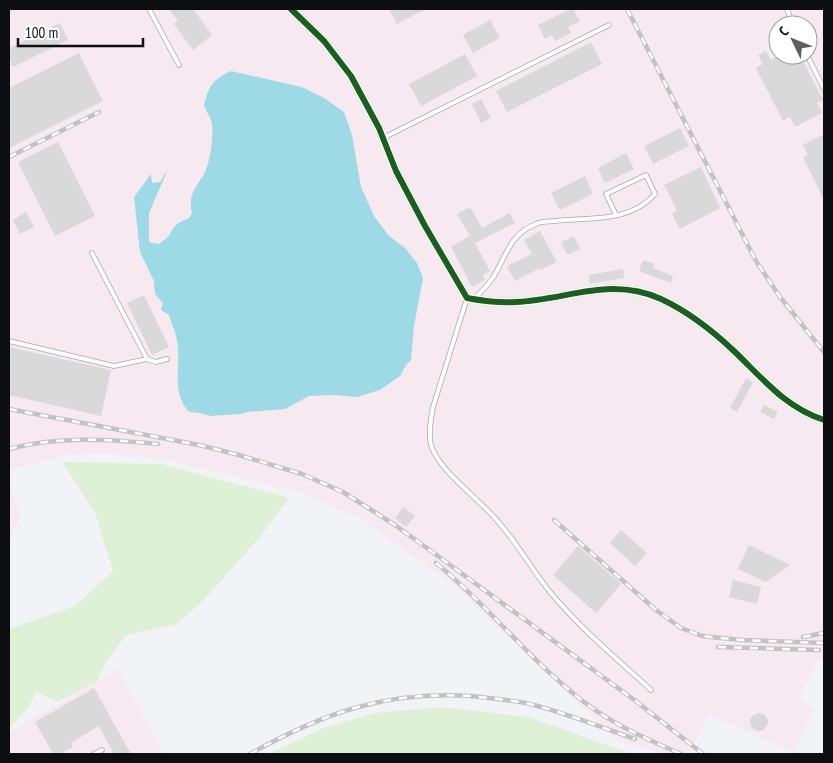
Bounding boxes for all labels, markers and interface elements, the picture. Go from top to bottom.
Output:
scale bar [18,15,142,47]
north arrow [768,15,818,65]
text: С [775,22,793,40]
text: 100 m [25,23,58,42]

